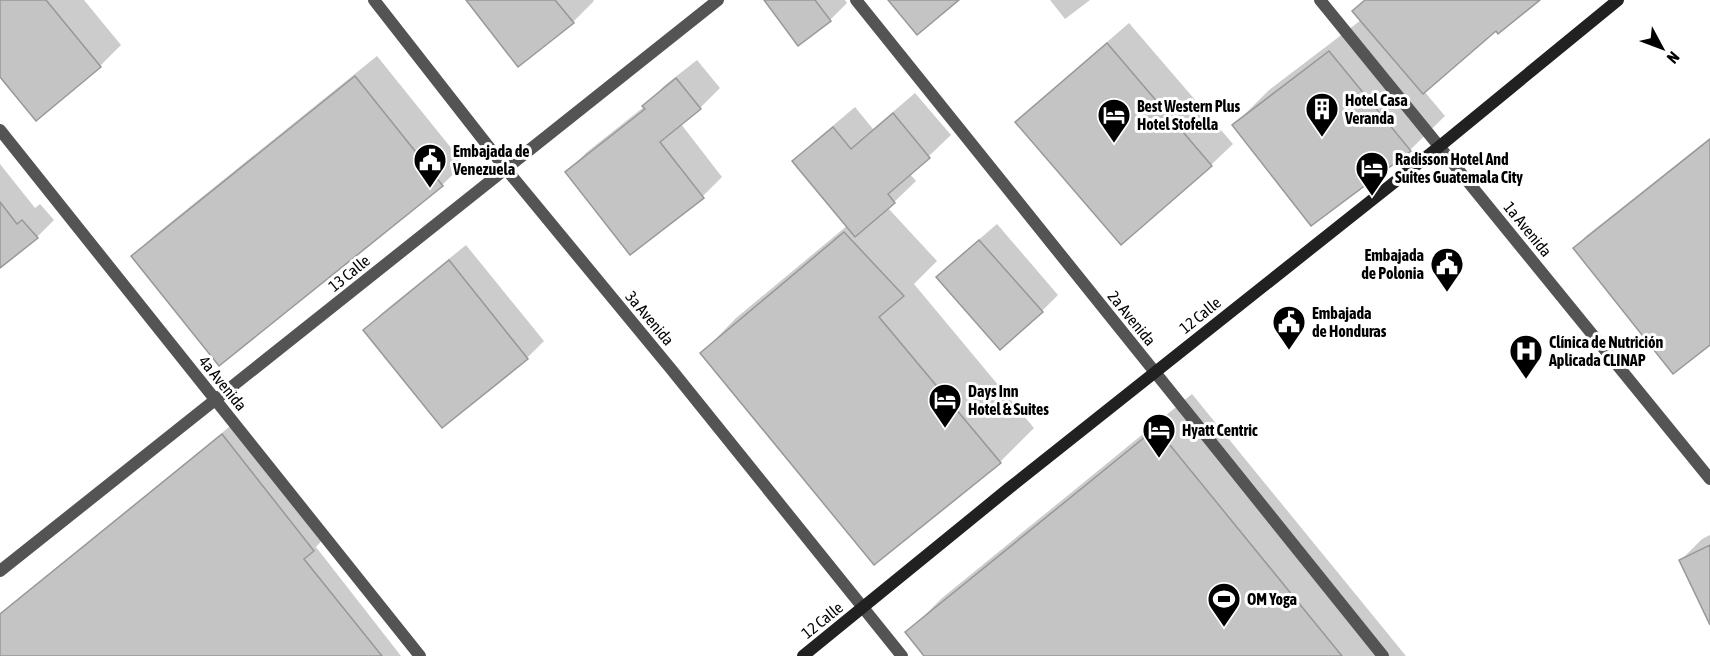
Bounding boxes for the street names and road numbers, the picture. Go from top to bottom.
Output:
street label: 1a Avenida [1501,198,1555,260]
street label: 13 Calle [325,251,373,295]
street label: 3a Avenida [622,287,678,349]
street label: 2a Avenida [1105,287,1159,349]
street label: 12 Calle [1176,293,1224,337]
street label: 4a Avenida [196,352,250,414]
street label: 12 Calle [798,598,846,642]

